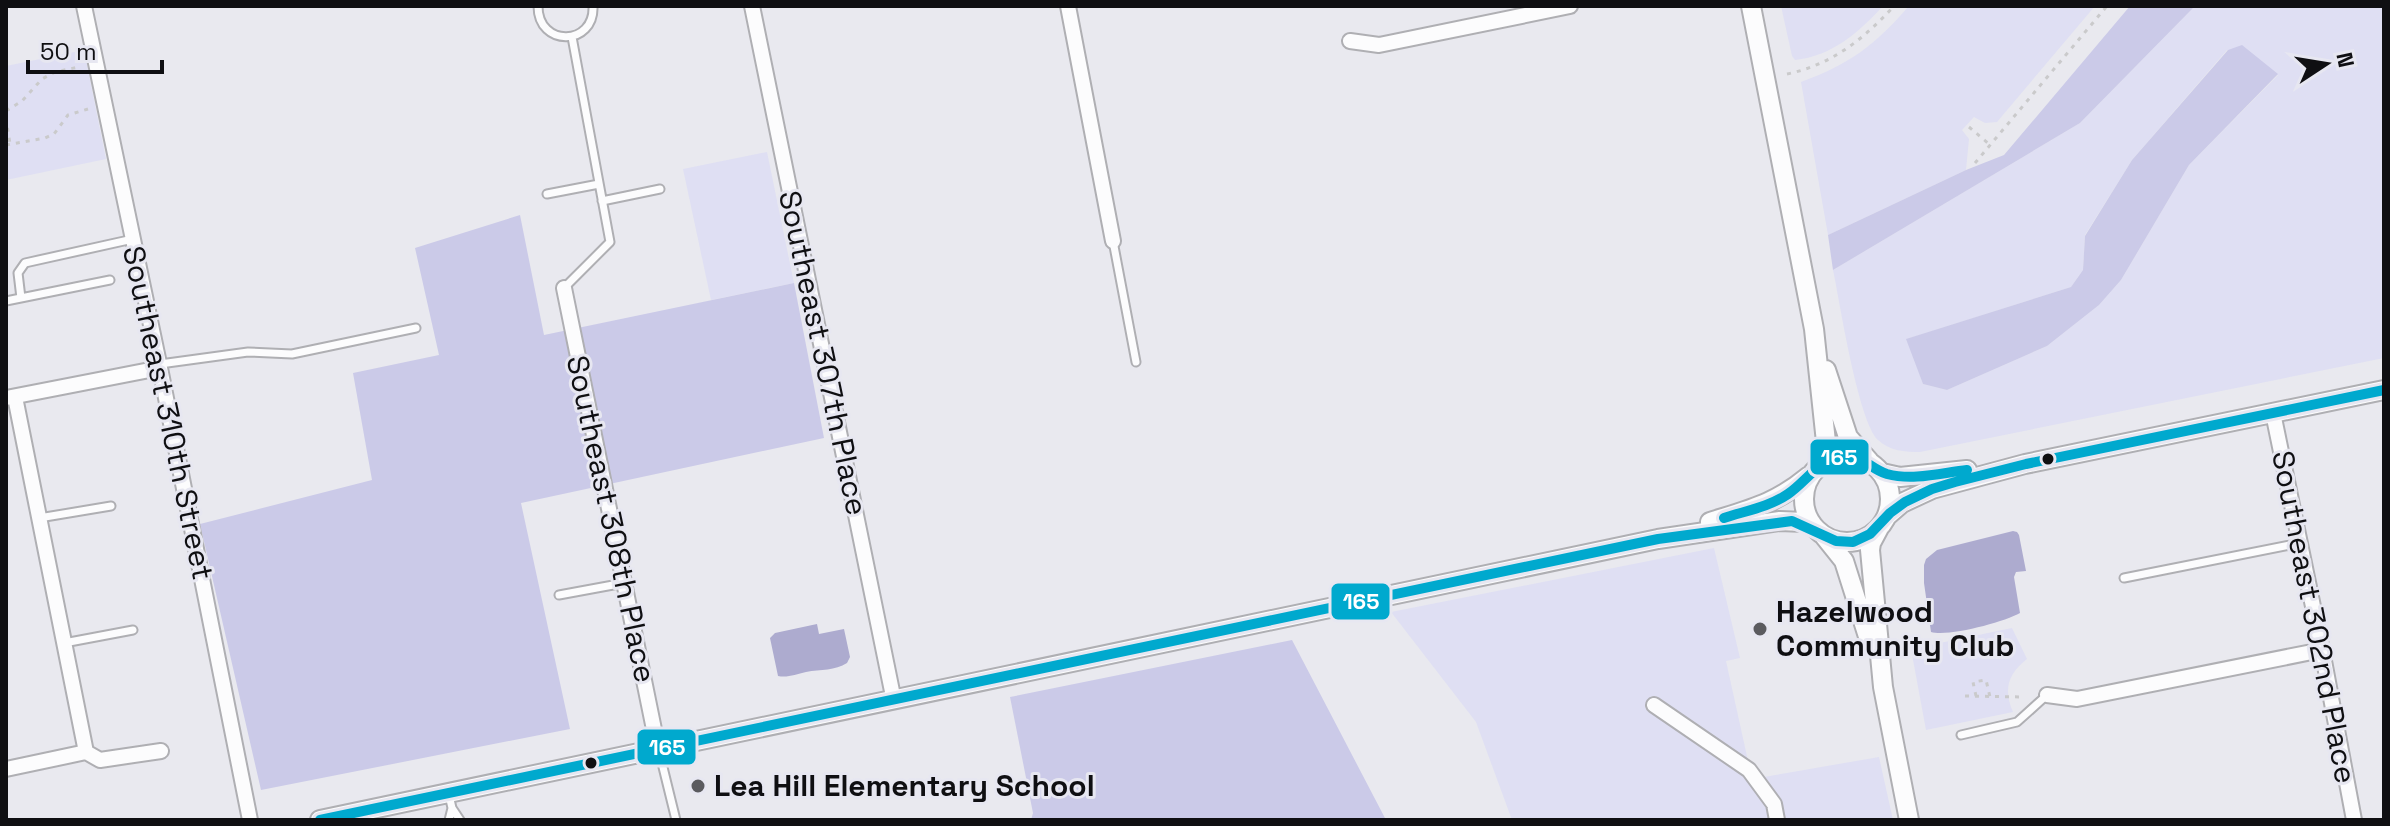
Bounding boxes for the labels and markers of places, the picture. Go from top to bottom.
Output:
unlabelled marker [2040,451,2056,467]
place label: Hazelwood Community Club [1776,592,2014,665]
marker: Hazelwood Community Club [1751,620,1769,638]
unlabelled marker [583,755,599,771]
place label: Lea Hill Elementary School [714,766,1095,805]
marker: Lea Hill Elementary School [689,777,707,795]

